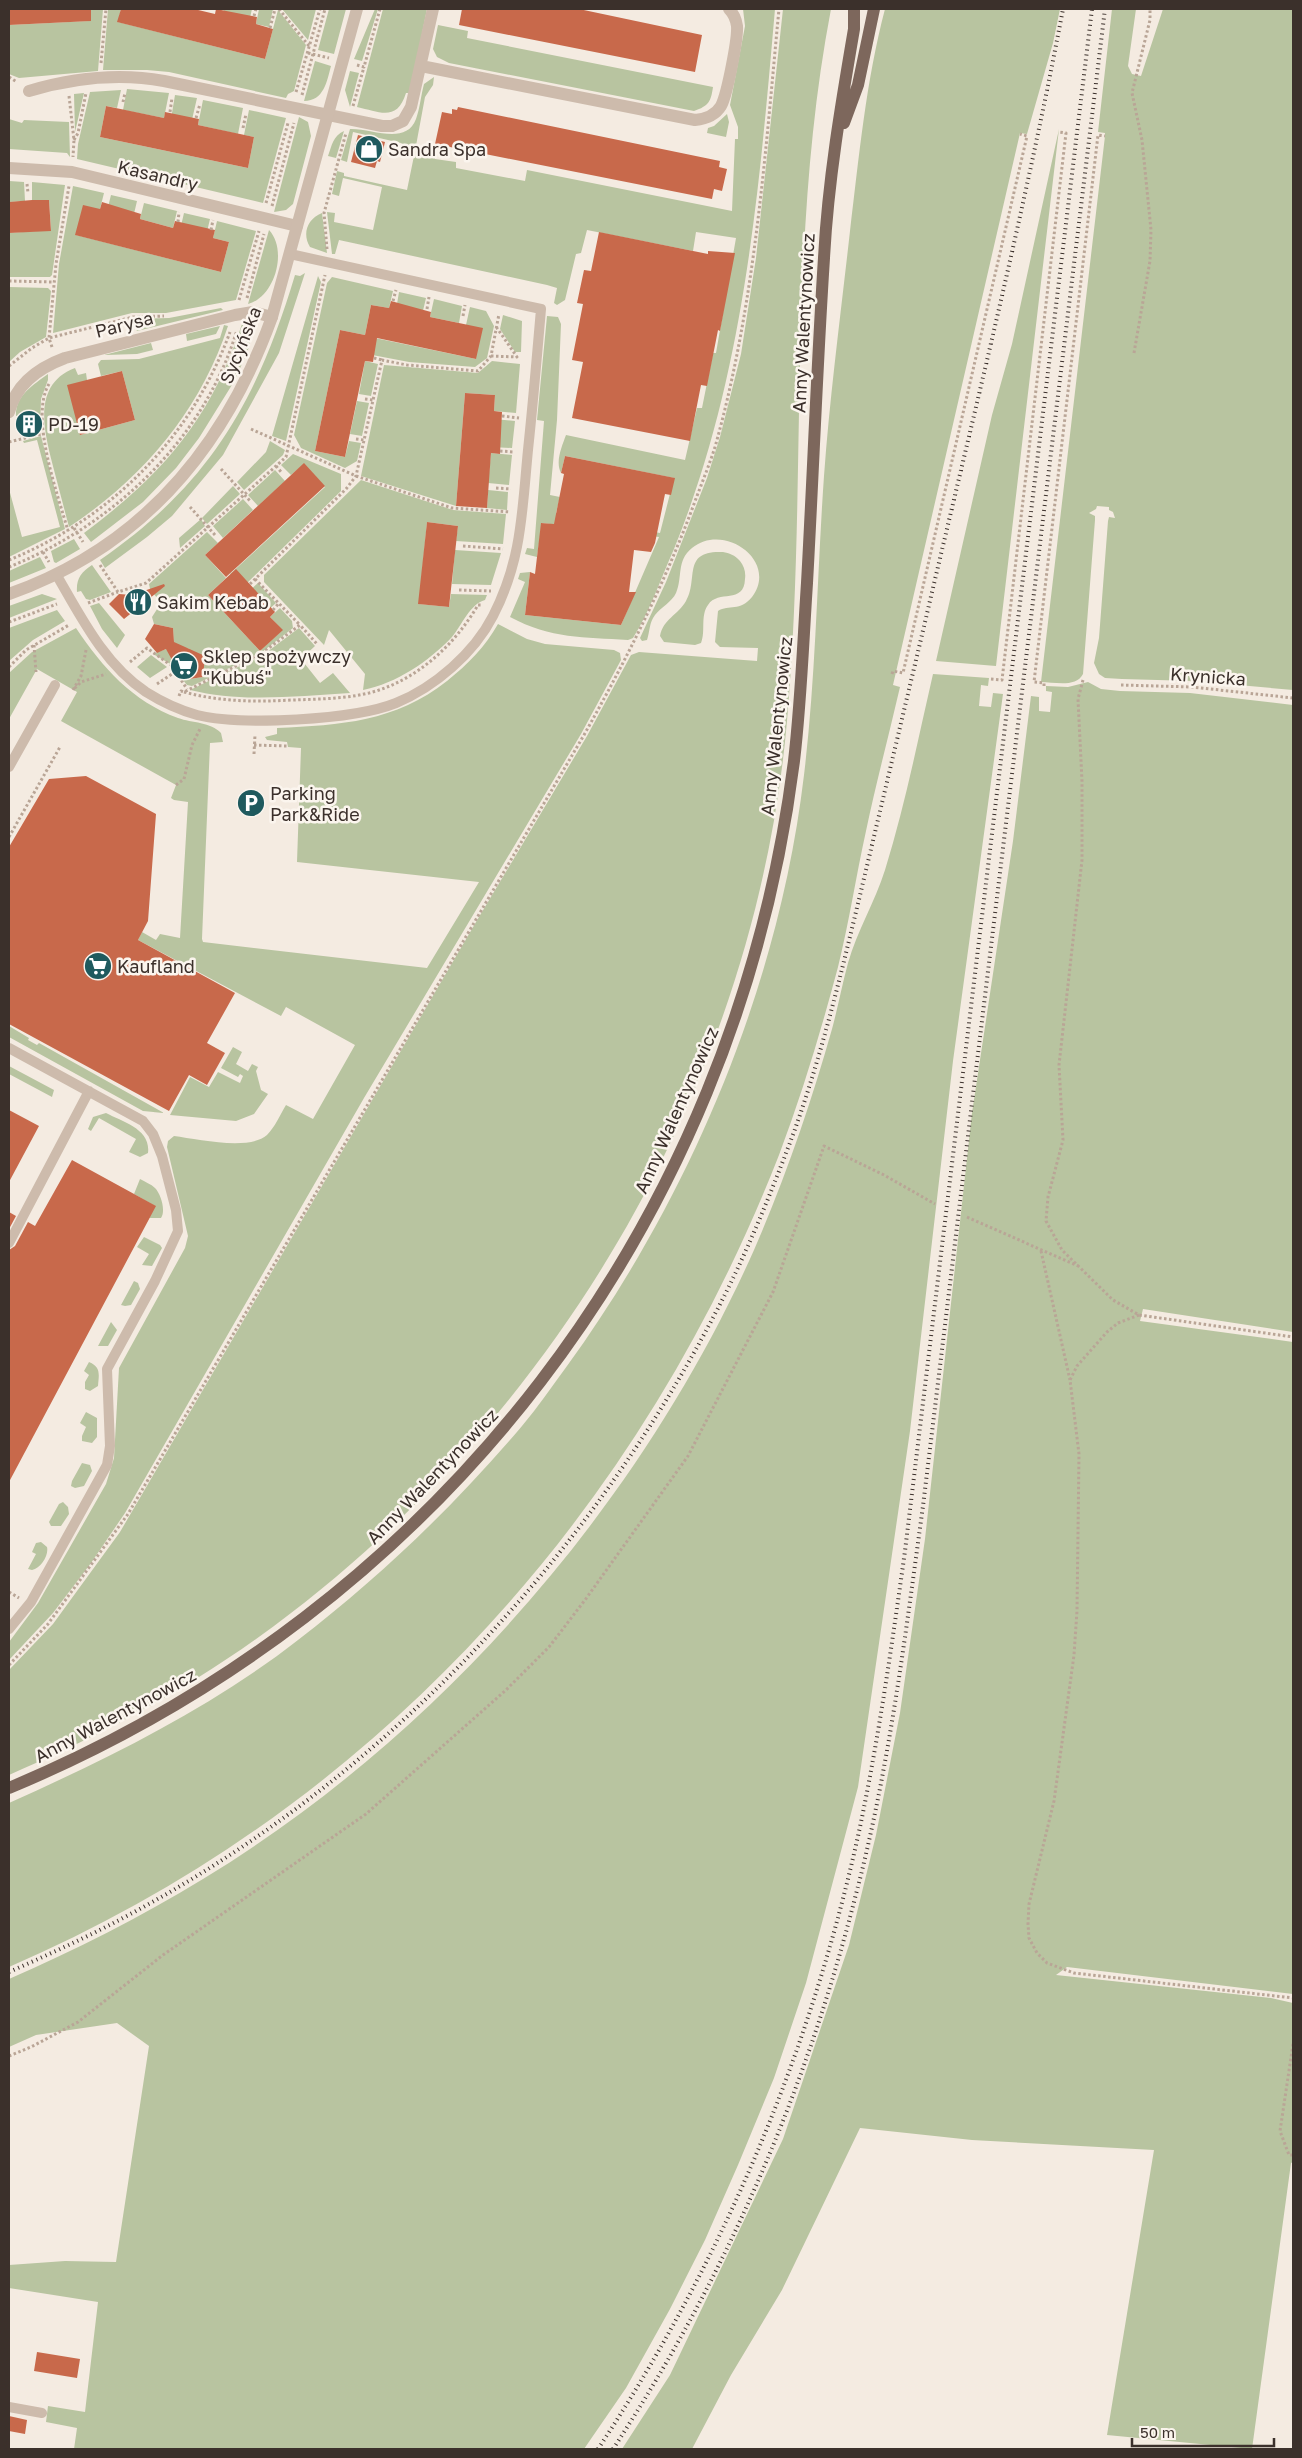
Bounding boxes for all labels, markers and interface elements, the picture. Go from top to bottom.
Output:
shop icon: Sandra Spa [354,134,384,164]
place label: Sandra Spa [388,138,486,160]
street label: Kasandry [116,155,200,195]
street label: Anny Walentynowicz [787,233,819,413]
street label: Sycyńska [215,303,265,387]
street label: Parysa [93,306,155,342]
building icon: PD-19 [14,409,44,439]
place label: PD-19 [48,413,99,435]
restaurant icon: Sakim Kebab [123,587,153,617]
place label: Sakim Kebab [157,591,269,613]
street label: Anny Walentynowicz [756,635,796,817]
place label: Sklep spożywczy "Kubuś" [203,645,351,688]
supermarket icon: Sklep spożywczy "Kubuś" [169,651,199,681]
street label: Krynicka [1169,662,1247,690]
place label: Parking Park&Ride [270,782,360,825]
parking icon: Parking Park&Ride [236,788,266,818]
supermarket icon: Kaufland [83,951,113,981]
place label: Kaufland [117,955,195,977]
street label: Anny Walentynowicz [629,1023,723,1197]
street label: Anny Walentynowicz [362,1404,502,1548]
street label: Anny Walentynowicz [30,1663,200,1767]
scale bar [1132,2416,1274,2448]
text: 50 m [1140,2423,1175,2441]

